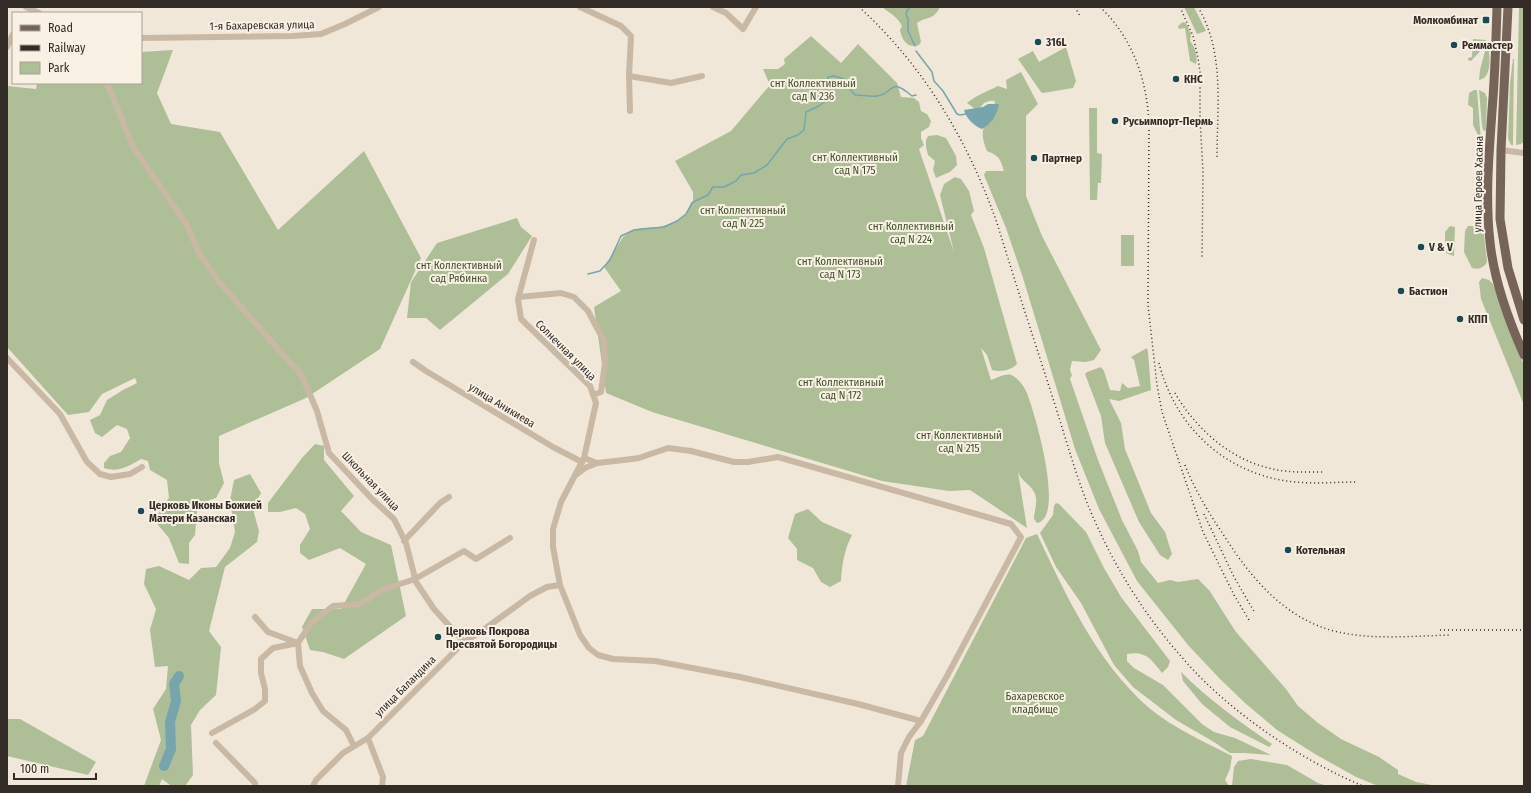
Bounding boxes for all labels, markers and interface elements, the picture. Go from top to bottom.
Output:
legend [12,12,142,84]
place label: Молкомбинат [1413,14,1478,27]
marker: Молкомбинат [1481,15,1491,25]
street label: 1-я Бахаревская улица [209,18,315,33]
text: Road [48,21,73,35]
place label: 316L [1045,36,1067,49]
marker: 316L [1033,37,1043,47]
place label: Реммастер [1462,39,1513,52]
marker: Реммастер [1449,40,1459,50]
text: Railway [48,41,86,55]
text: Park [48,61,70,75]
place label: КНС [1184,73,1203,86]
marker: КНС [1171,74,1181,84]
park label: снт Коллективный сад N 236 [770,77,856,103]
place label: Русьимпорт-Пермь [1123,115,1214,128]
marker: Русьимпорт-Пермь [1110,116,1120,126]
street label: улица Героев Хасана [1471,136,1486,232]
park label: снт Коллективный сад N 175 [812,151,898,177]
place label: Партнер [1042,152,1082,165]
marker: Партнер [1029,153,1039,163]
park label: снт Коллективный сад N 225 [700,204,786,230]
park label: снт Коллективный сад N 224 [868,220,954,246]
place label: V & V [1428,241,1453,254]
marker: V & V [1416,242,1426,252]
park label: снт Коллективный сад N 173 [797,255,883,281]
park label: снт Коллективный сад Рябинка [416,259,502,285]
place label: Бастион [1409,285,1448,298]
marker: Бастион [1396,286,1406,296]
place label: КПП [1468,313,1488,326]
marker: КПП [1455,314,1465,324]
street label: Солнечная улица [533,317,599,383]
park label: снт Коллективный сад N 172 [798,376,884,402]
street label: улица Аникиева [466,381,537,430]
park label: снт Коллективный сад N 215 [916,429,1002,455]
street label: Школьная улица [339,449,402,514]
place label: Церковь Иконы Божией Матери Казанская [149,499,262,525]
marker: Церковь Иконы Божией Матери Казанская [136,506,146,516]
place label: Котельная [1296,544,1345,557]
marker: Котельная [1283,545,1293,555]
place label: Церковь Покрова Пресвятой Богородицы [446,625,557,651]
marker: Церковь Покрова Пресвятой Богородицы [433,632,443,642]
street label: улица Баландина [372,653,439,720]
park label: Бахаревское кладбище [1006,690,1064,716]
scale bar [14,755,96,781]
text: 100 m [20,762,49,776]

